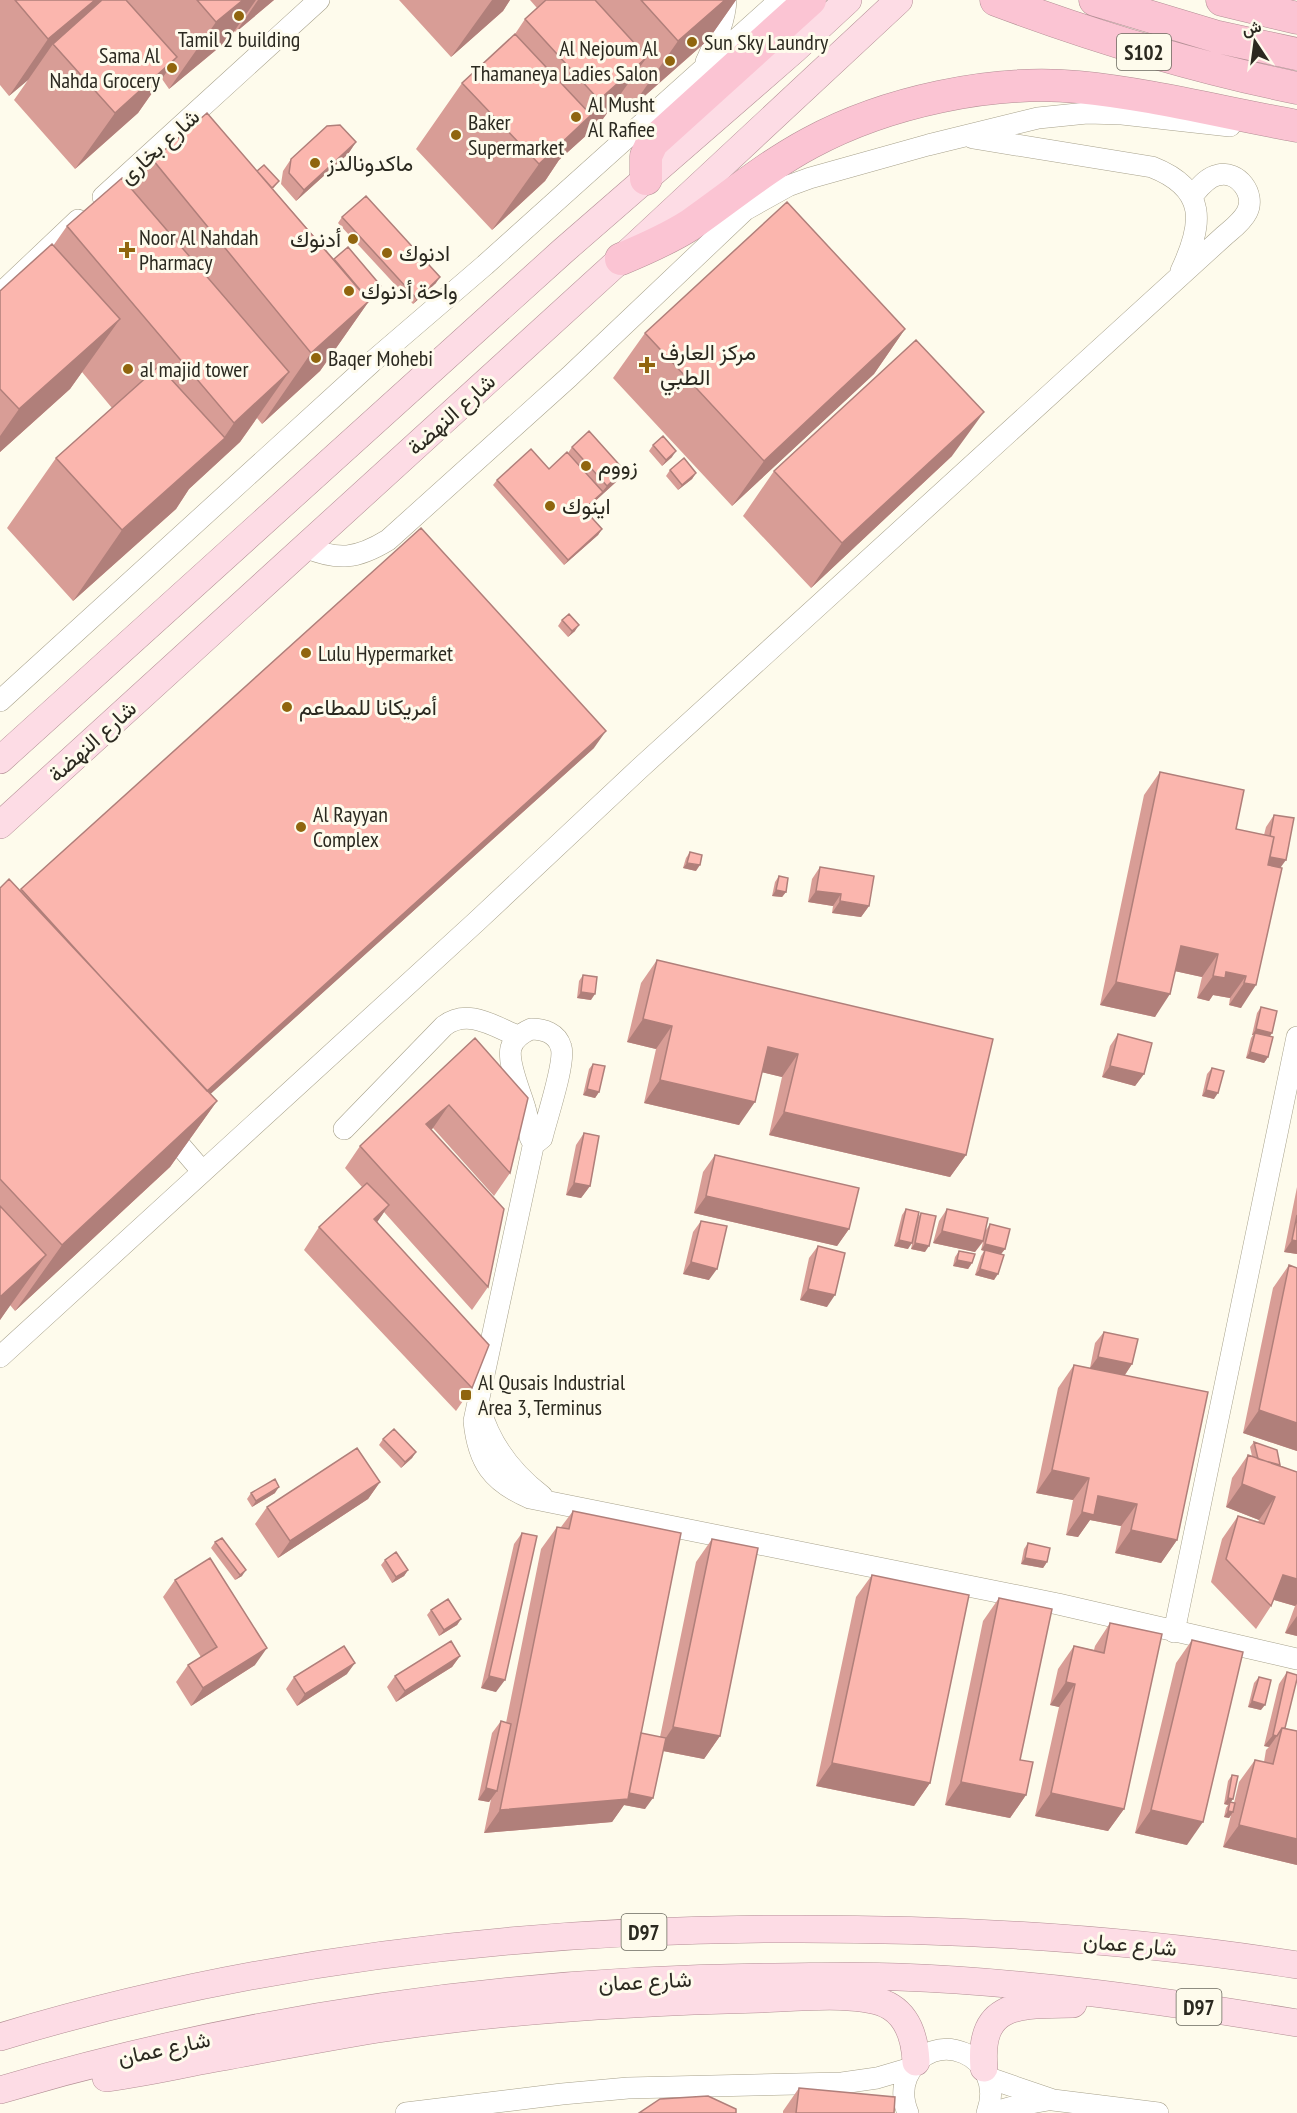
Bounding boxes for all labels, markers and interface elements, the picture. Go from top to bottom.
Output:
marker: Tamil 2 building [232,9,246,23]
north arrow [1225,12,1285,72]
text: ش [1240,15,1263,39]
place label: Tamil 2 building [178,25,300,53]
place label: Sun Sky Laundry [704,28,829,56]
place label: Al Nejoum Al Thamaneya Ladies Salon [471,34,659,87]
road number: S102 [1117,34,1171,70]
marker: Sun Sky Laundry [685,35,699,49]
place label: Sama Al Nahda Grocery [49,41,161,94]
marker: Al Nejoum Al Thamaneya Ladies Salon [663,54,677,68]
marker: Sama Al Nahda Grocery [165,61,179,75]
place label: Al Musht Al Rafiee [588,90,655,143]
street label: شارع بخارى [113,102,206,190]
place label: Baker Supermarket [468,108,564,161]
marker: Al Musht Al Rafiee [569,110,583,124]
marker: Baker Supermarket [449,128,463,142]
place label: ماكدونالدز [326,149,413,177]
marker: ماكدونالدز [308,156,322,170]
place label: Noor Al Nahdah Pharmacy [139,223,258,276]
place label: أدنوك [290,225,341,253]
marker: أدنوك [346,232,360,246]
place label: ادنوك [399,239,450,267]
marker: Noor Al Nahdah Pharmacy [120,243,134,257]
marker: ادنوك [380,246,394,260]
place label: واحة أدنوك [361,277,458,305]
marker: واحة أدنوك [342,284,356,298]
place label: مركز العارف الطبي [660,338,756,396]
place label: Baqer Mohebi [328,344,433,372]
marker: Baqer Mohebi [309,351,323,365]
place label: al majid tower [140,355,248,383]
marker: مركز العارف الطبي [638,356,656,374]
marker: al majid tower [121,362,135,376]
street label: شارع النهضة [401,367,502,462]
place label: زووم [598,452,638,481]
marker: زووم [579,459,593,473]
place label: اينوك [562,492,611,520]
marker: اينوك [543,499,557,513]
place label: Lulu Hypermarket [318,639,453,667]
marker: Lulu Hypermarket [299,646,313,660]
place label: أمريكانا للمطاعم [299,693,437,722]
street label: شارع النهضة [42,694,143,789]
marker: أمريكانا للمطاعم [280,700,294,714]
place label: Al Rayyan Complex [313,800,388,853]
marker: Al Rayyan Complex [294,820,308,834]
place label: Al Qusais Industrial Area 3, Terminus [478,1368,626,1421]
marker: Al Qusais Industrial Area 3, Terminus [459,1388,473,1402]
road number: D97 [622,1914,666,1950]
street label: شارع عمان [1082,1926,1178,1963]
street label: شارع عمان [598,1965,693,1998]
road number: D97 [1176,1989,1222,2025]
street label: شارع عمان [115,2025,213,2072]

